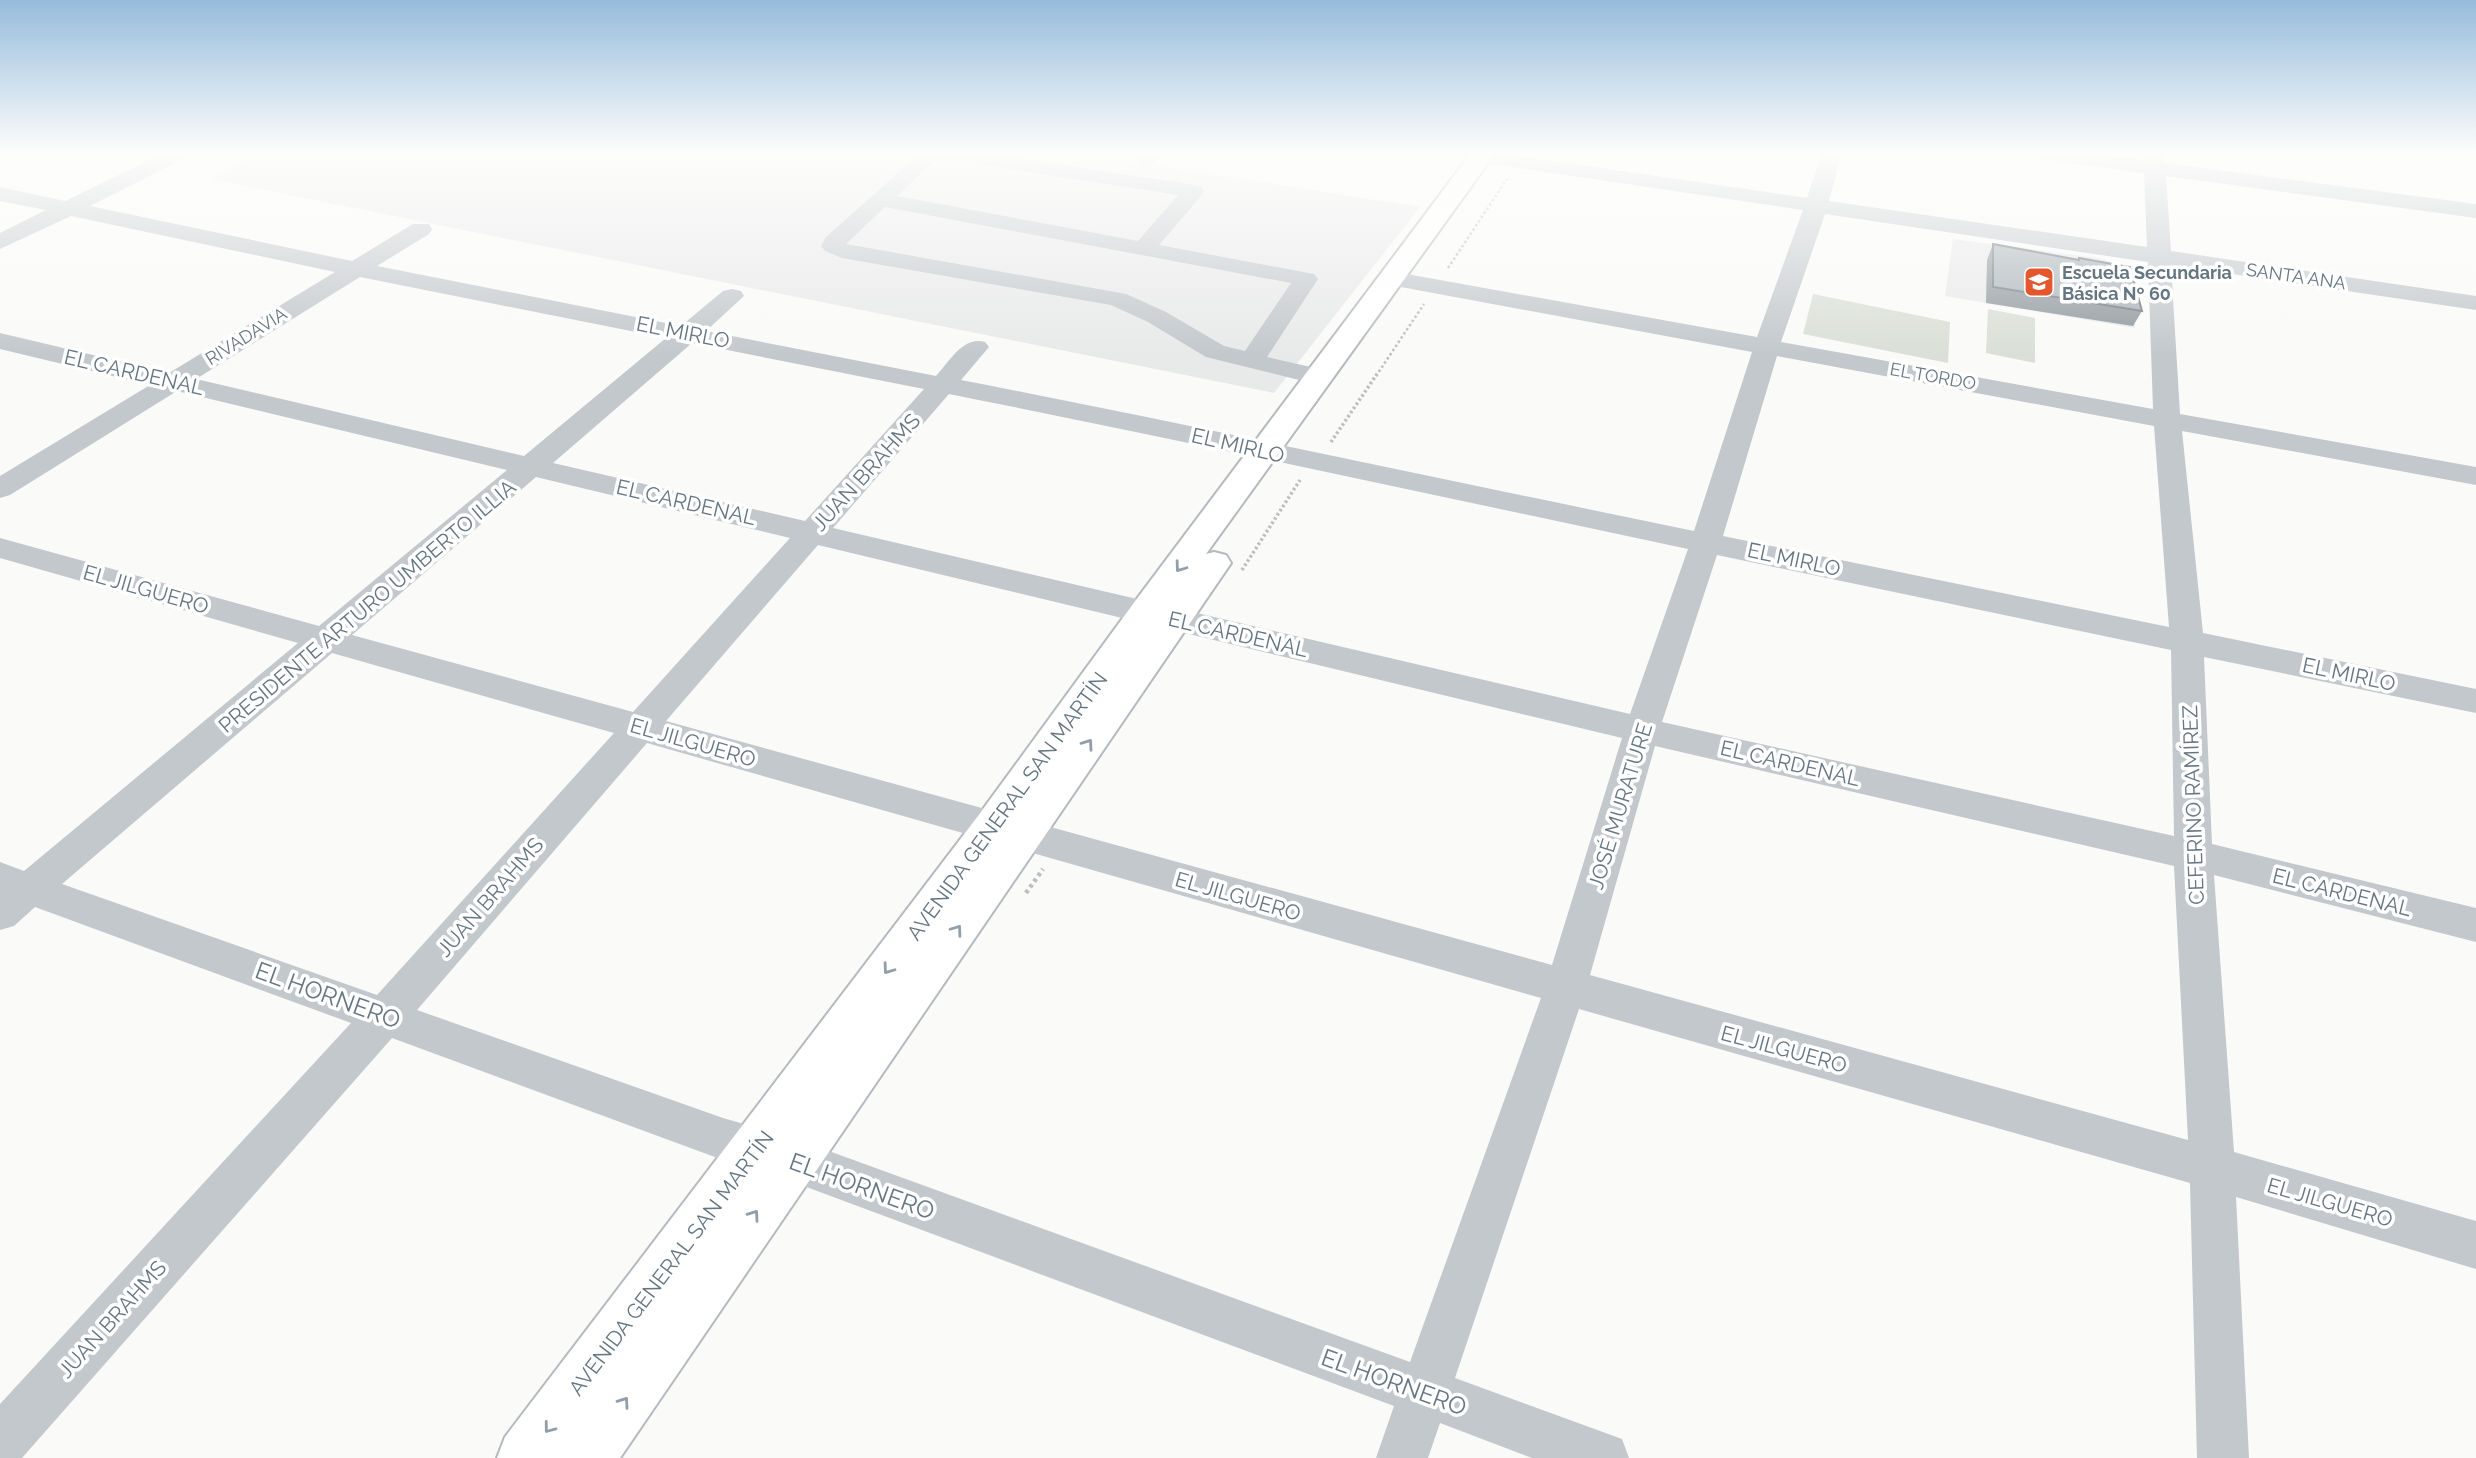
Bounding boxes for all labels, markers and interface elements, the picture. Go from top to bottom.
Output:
street label: SANTA ANA [2245,259,2347,293]
place label: Escuela Secundaria Básica Nº 60 [2062,262,2232,304]
school or university icon: Escuela Secundaria Básica Nº 60 [2022,265,2056,299]
street label: RIVADAVIA [201,303,291,369]
street label: EL MIRLO [634,311,732,353]
street label: EL CARDENAL [62,344,206,400]
street label: EL TORDO [1888,358,1978,394]
street label: JUAN BRAHMS [807,408,926,536]
street label: EL MIRLO [1189,422,1287,468]
street label: PRESIDENTE ARTURO UMBERTO ILLIA [213,474,521,738]
street label: EL CARDENAL [614,474,758,530]
street label: EL MIRLO [1745,537,1843,581]
street label: EL JILGUERO [80,559,212,619]
one-way arrow [1176,559,1188,571]
street label: EL CARDENAL [1166,606,1310,662]
street label: EL MIRLO [2300,652,2398,696]
street label: AVENIDA GENERAL SAN MARTÍN [901,667,1113,945]
street label: CEFERINO RAMÍREZ [2177,705,2209,905]
street label: EL JILGUERO [627,712,759,772]
street label: JOSÉ MURATURE [1583,720,1657,892]
street label: EL CARDENAL [1718,735,1862,791]
one-way arrow [1080,739,1092,752]
street label: JUAN BRAHMS [431,832,549,962]
street label: EL CARDENAL [2270,863,2414,921]
street label: EL JILGUERO [1172,866,1304,926]
one-way arrow [949,925,961,938]
street label: EL HORNERO [251,955,405,1035]
one-way arrow [884,961,896,974]
street label: EL JILGUERO [1718,1020,1850,1078]
street label: AVENIDA GENERAL SAN MARTÍN [563,1126,779,1400]
street label: EL HORNERO [785,1146,939,1226]
street label: EL JILGUERO [2264,1172,2396,1232]
one-way arrow [746,1210,758,1223]
street label: JUAN BRAHMS [53,1255,172,1383]
street label: EL HORNERO [1317,1342,1471,1422]
one-way arrow [616,1397,628,1410]
one-way arrow [544,1420,557,1432]

